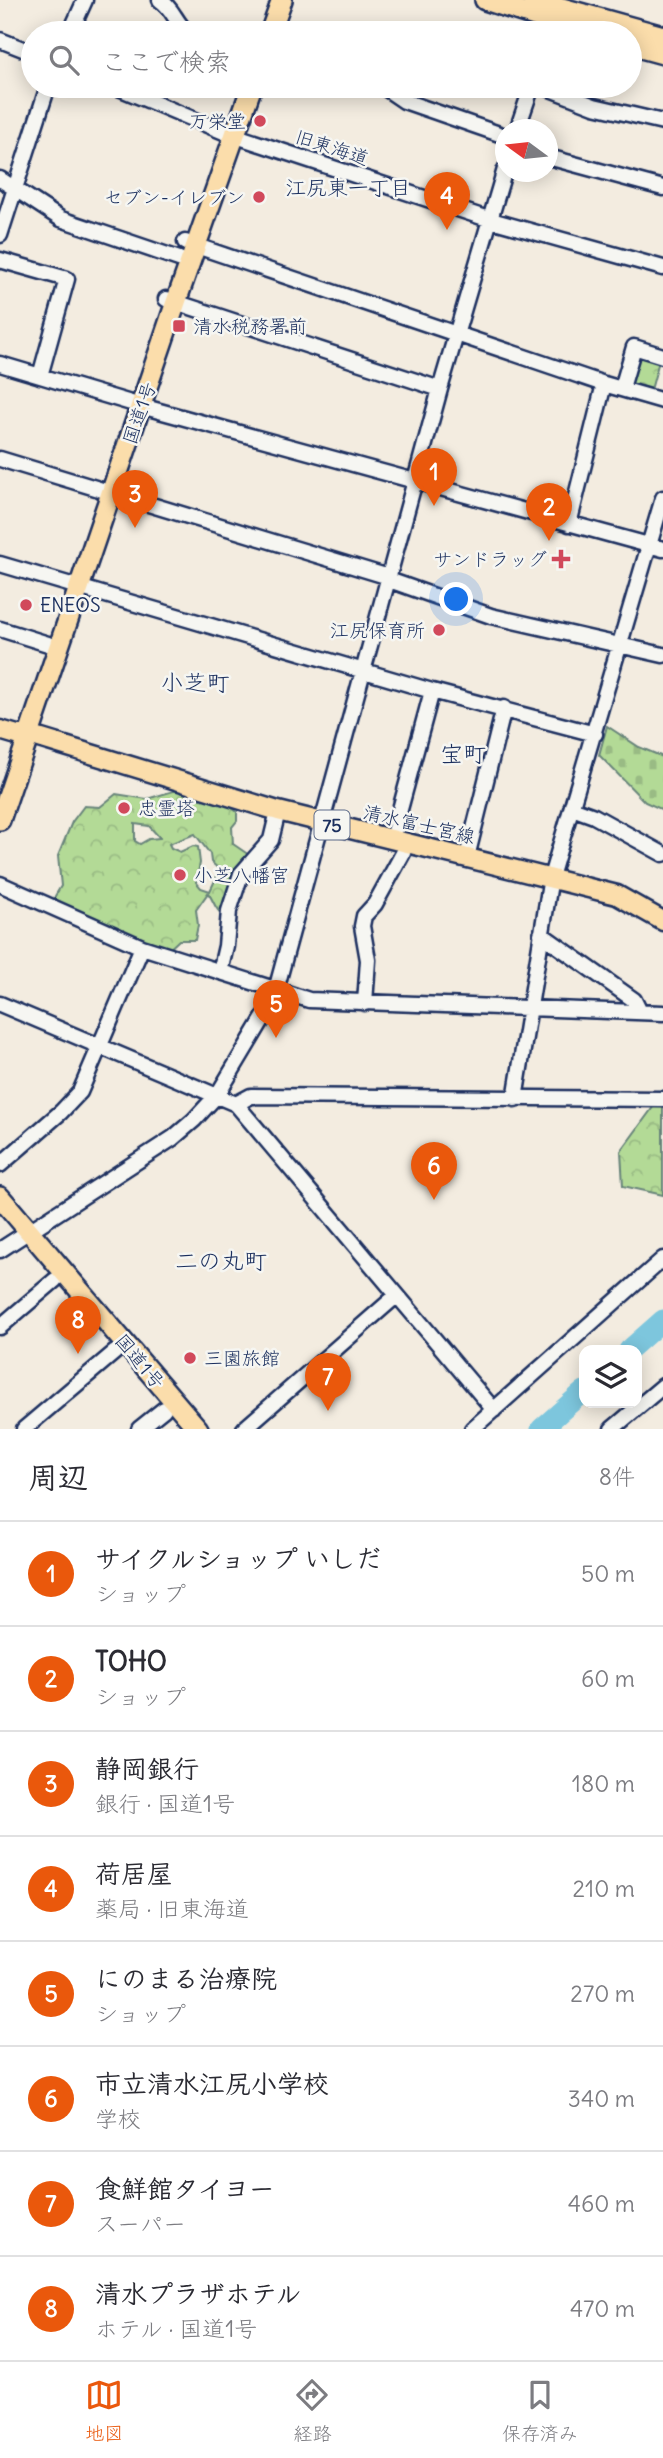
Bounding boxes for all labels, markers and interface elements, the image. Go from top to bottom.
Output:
search box [21,21,642,98]
icon: search [45,41,83,79]
text: ここで検索 [101,45,231,78]
place label: 万栄堂 [189,109,246,133]
marker: 万栄堂 [252,113,268,129]
north arrow [495,119,558,182]
street label: 旧東海道 [292,124,372,170]
pin: 4 [424,172,470,230]
district label: 江尻東一丁目 [285,174,411,201]
place label: セブン-イレブン [104,185,245,209]
marker: セブン-イレブン [251,189,267,205]
place label: 清水税務署前 [193,314,307,338]
marker: 清水税務署前 [171,318,187,334]
street label: 国道1号 [117,379,161,447]
pin: 1 [411,448,457,506]
pin: 3 [112,470,158,528]
pin: 2 [526,483,572,541]
place label: サンドラッグ [433,547,547,571]
marker: サンドラッグ [553,551,569,567]
your location [439,582,473,616]
place label: ENEOS [40,593,100,617]
marker: ENEOS [18,597,34,613]
place label: 江尻保育所 [330,618,425,642]
marker: 江尻保育所 [431,622,447,638]
district label: 小芝町 [161,668,230,697]
district label: 宝町 [440,739,486,768]
place label: 忠霊塔 [138,796,195,820]
street label: 清水富士宮線 [361,799,477,849]
marker: 忠霊塔 [116,800,132,816]
road number: 75 [314,810,350,840]
place label: 小芝八幡宮 [194,863,289,887]
marker: 小芝八幡宮 [172,867,188,883]
pin: 5 [253,980,299,1038]
pin: 6 [411,1142,457,1200]
district label: 二の丸町 [175,1246,267,1275]
pin: 8 [55,1296,101,1354]
street label: 国道1号 [110,1329,170,1393]
map controls [579,1345,642,1408]
button: layers [579,1345,642,1408]
place label: 三園旅館 [204,1346,280,1370]
marker: 三園旅館 [182,1350,198,1366]
pin: 7 [305,1353,351,1411]
text: 周辺 [28,1458,88,1496]
text: 8件 [599,1462,635,1491]
text: サイクルショップ いしだ [95,1542,382,1575]
text: 1 [46,1559,56,1588]
text: 50 m [581,1559,635,1588]
text: ショップ [95,1579,186,1608]
text: TOHO [95,1645,167,1678]
text: 2 [45,1664,57,1693]
text: 60 m [581,1664,635,1693]
text: ショップ [95,1682,186,1711]
text: 静岡銀行 [95,1752,199,1785]
text: 3 [44,1769,58,1798]
text: 180 m [572,1769,635,1798]
text: 銀行 · 国道1号 [95,1789,235,1818]
text: 荷居屋 [95,1857,173,1890]
text: 4 [44,1874,58,1903]
text: 210 m [572,1874,635,1903]
text: 薬局 · 旧東海道 [95,1894,249,1923]
text: にのまる治療院 [95,1962,277,1995]
text: 5 [44,1979,58,2008]
text: 270 m [570,1979,635,2008]
text: ショップ [95,1999,186,2028]
text: 市立清水江尻小学校 [95,2067,329,2100]
text: 6 [44,2084,58,2113]
text: 340 m [568,2084,635,2113]
text: 学校 [95,2104,141,2133]
text: 食鮮館タイヨー [95,2172,274,2205]
text: 7 [45,2189,57,2218]
text: 460 m [568,2189,635,2218]
text: スーパー [95,2209,186,2238]
text: 清水プラザホテル [95,2277,301,2310]
text: 8 [44,2294,58,2323]
text: 470 m [570,2294,635,2323]
text: ホテル · 国道1号 [95,2314,257,2343]
tab: 地図 [85,2376,123,2445]
tab: 経路 [293,2376,332,2445]
tab: 保存済み [502,2376,578,2445]

